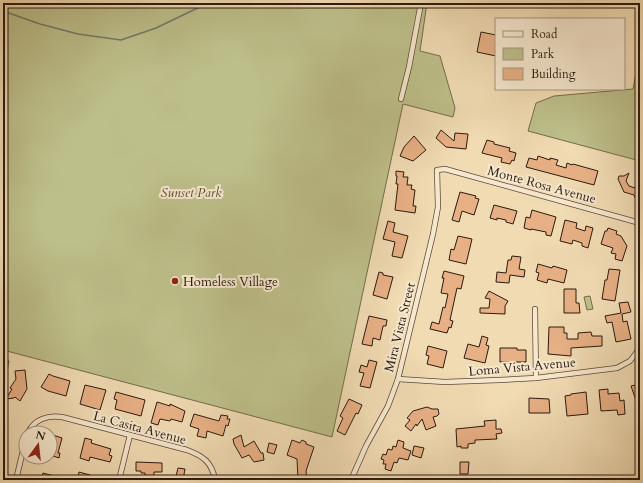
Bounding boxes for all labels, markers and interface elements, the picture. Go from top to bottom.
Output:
legend [495,18,625,90]
text: Road [531,26,558,42]
text: Park [531,46,555,62]
text: Building [531,66,576,82]
street label: Monte Rosa Avenue [485,162,598,208]
park label: Sunset Park [160,184,222,202]
place label: Homeless Village [183,273,278,291]
marker: Homeless Village [170,276,180,286]
street label: Mira Vista Street [380,281,420,374]
street label: Loma Vista Avenue [468,353,577,381]
street label: La Casita Avenue [91,407,188,449]
north arrow [18,425,58,465]
text: N [34,427,47,444]

